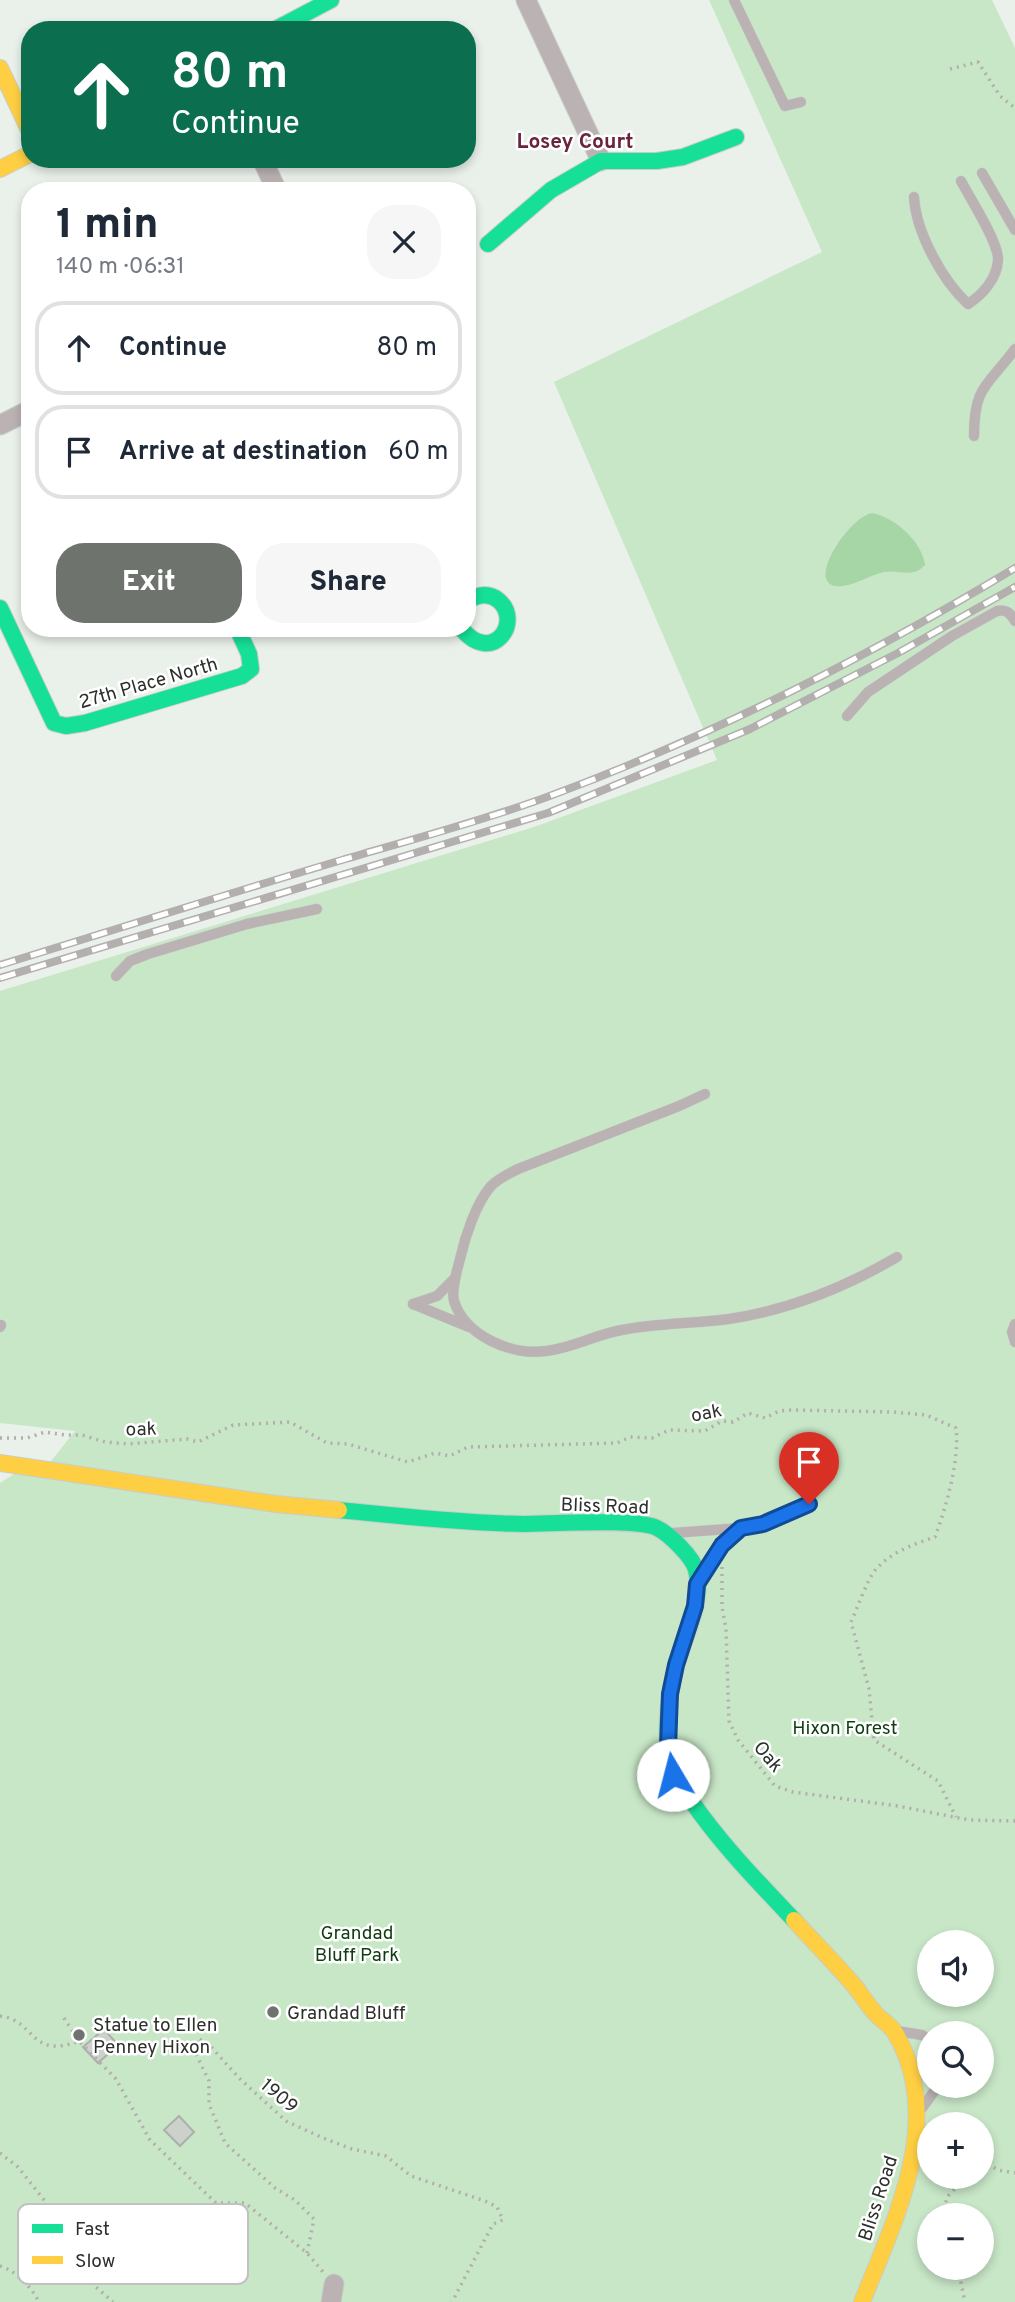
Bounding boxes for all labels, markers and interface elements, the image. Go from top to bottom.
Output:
text: 80 m [171,44,288,106]
icon: ahead [56,49,147,140]
text: Continue [171,105,300,145]
district label: Losey Court [517,129,634,156]
text: 1 min [56,200,159,253]
button: close [367,205,441,279]
text: 140 m · 06:31 [56,253,185,282]
icon: ahead [60,329,98,367]
text: Continue [119,332,227,365]
text: 80 m [377,332,437,365]
icon: arrive [60,433,98,471]
text: Arrive at destination [119,436,367,469]
text: 60 m [388,436,449,469]
button: Exit [56,543,242,623]
button: Share [256,543,441,623]
street label: 27th Place North [76,653,221,715]
street label: oak [689,1399,724,1429]
street label: oak [125,1417,157,1443]
pin [779,1432,839,1504]
icon: arrive [790,1443,828,1481]
street label: Bliss Road [560,1493,650,1521]
park label: Hixon Forest [792,1717,898,1741]
street label: Oak [747,1737,787,1778]
position arrow [636,1738,710,1812]
park label: Grandad Bluff Park [315,1922,399,1968]
map controls [917,1930,994,2280]
button: sound [917,1930,994,2007]
place label: Grandad Bluff [287,2002,406,2026]
marker: Grandad Bluff [265,2004,281,2020]
place label: Statue to Ellen Penney Hixon [93,2014,217,2060]
button: search [917,2021,994,2098]
marker: Statue to Ellen Penney Hixon [71,2027,87,2043]
street label: 1909 [255,2074,302,2119]
button: + [917,2112,994,2189]
street label: Bliss Road [854,2153,904,2244]
button: − [917,2203,994,2280]
legend [18,2204,248,2284]
text: Fast [75,2218,110,2242]
text: Slow [75,2250,115,2274]

